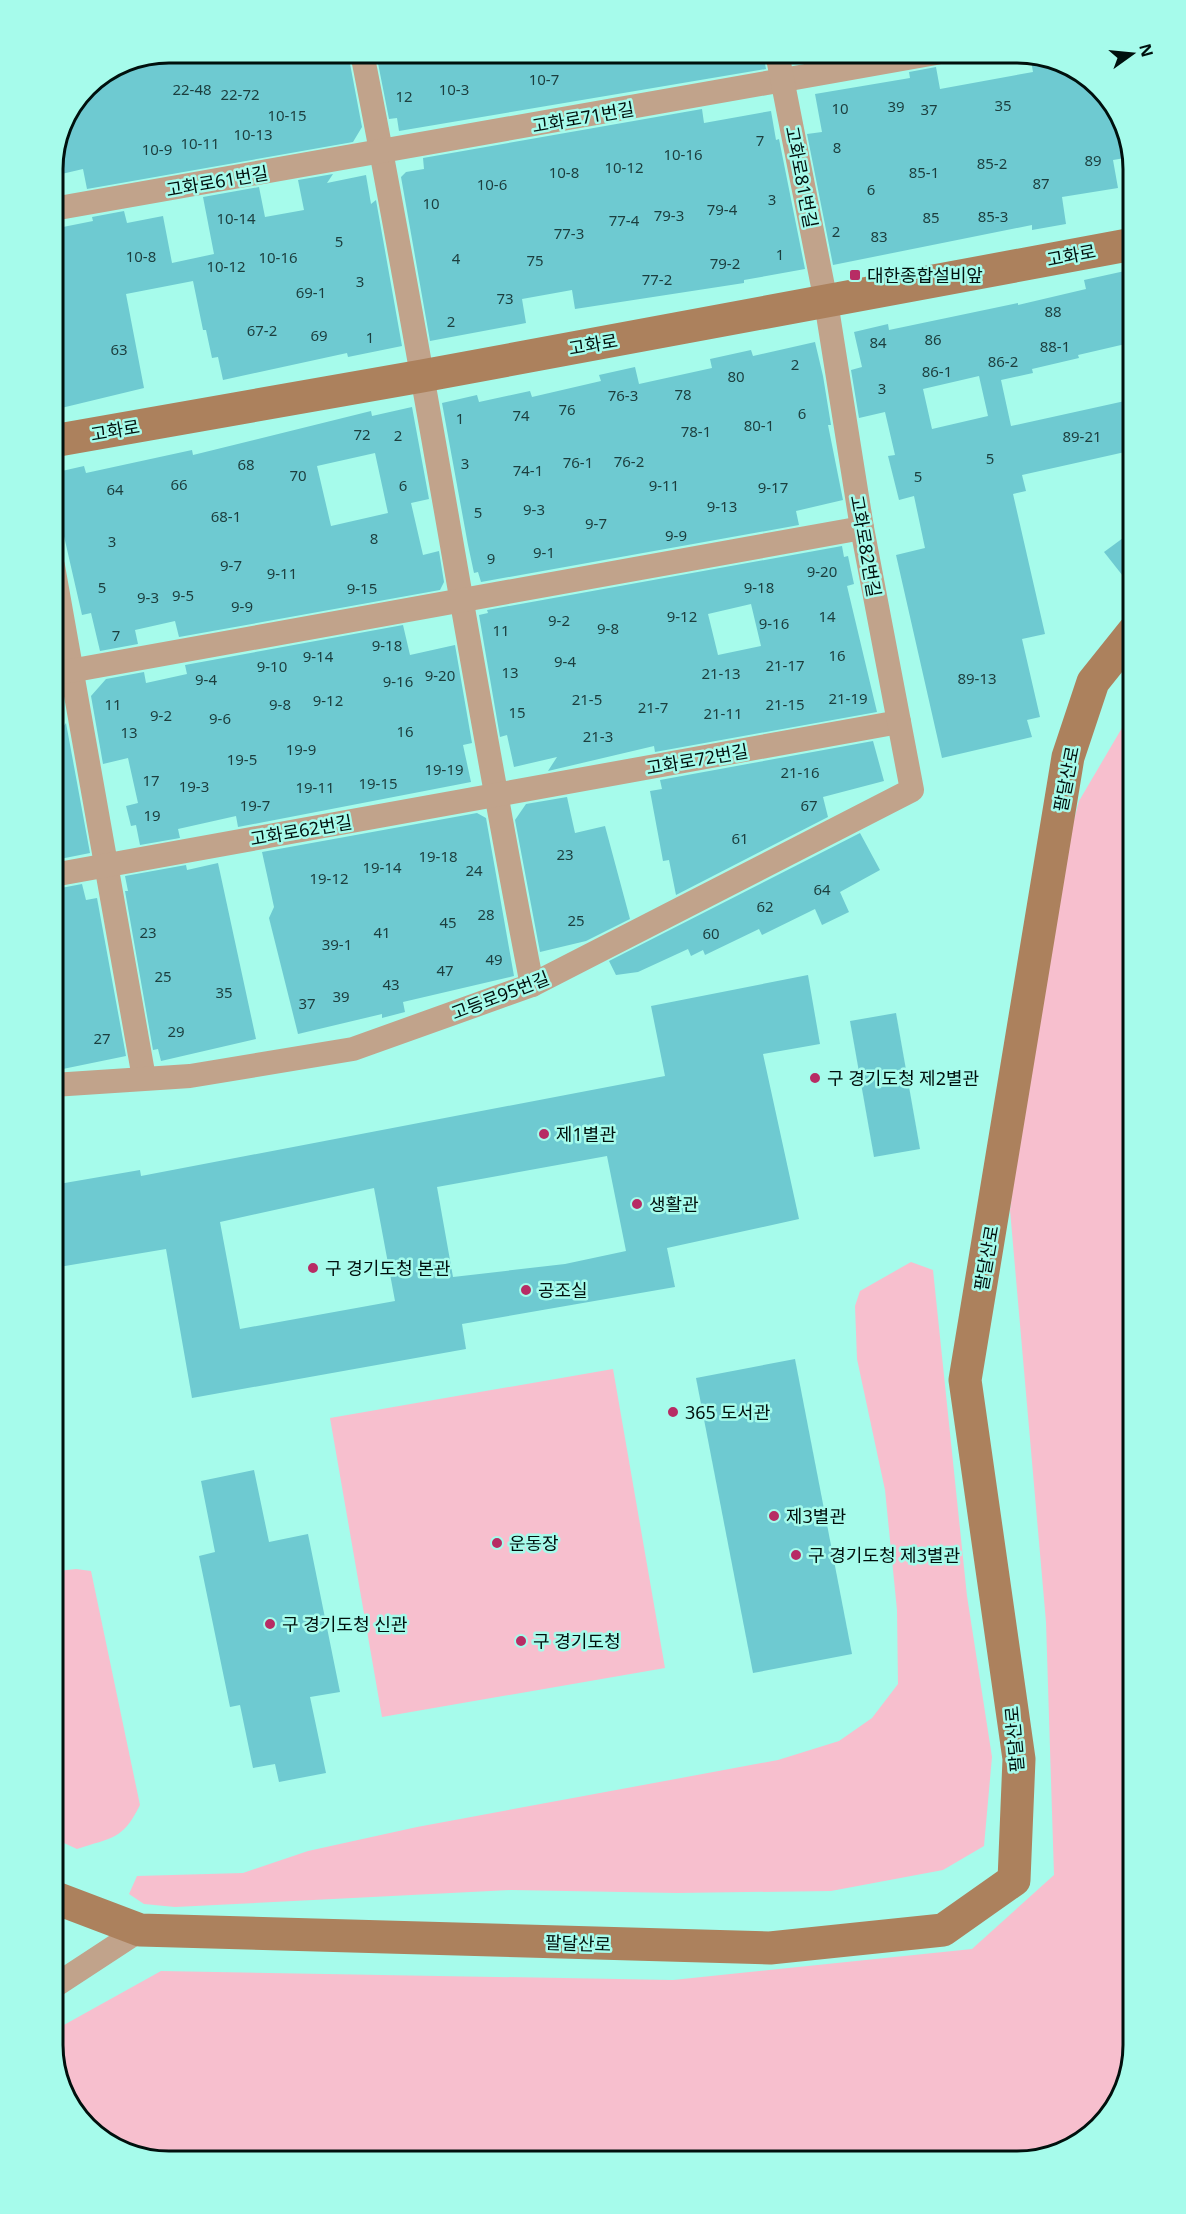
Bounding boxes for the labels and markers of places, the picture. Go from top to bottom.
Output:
place label: 대한종합설비앞 [867,263,983,287]
marker: 대한종합설비앞 [848,268,862,282]
place label: 구 경기도청 제2별관 [827,1066,980,1090]
marker: 구 경기도청 제2별관 [808,1071,822,1085]
place label: 제1별관 [556,1122,616,1146]
marker: 제1별관 [537,1127,551,1141]
place label: 생활관 [649,1192,699,1216]
marker: 생활관 [630,1197,644,1211]
place label: 구 경기도청 본관 [325,1256,451,1280]
marker: 구 경기도청 본관 [306,1261,320,1275]
place label: 공조실 [538,1278,588,1302]
marker: 공조실 [519,1283,533,1297]
place label: 365 도서관 [685,1400,771,1424]
marker: 365 도서관 [666,1405,680,1419]
place label: 제3별관 [786,1504,846,1528]
marker: 제3별관 [767,1509,781,1523]
place label: 운동장 [509,1531,559,1555]
marker: 운동장 [490,1536,504,1550]
place label: 구 경기도청 제3별관 [808,1543,961,1567]
marker: 구 경기도청 제3별관 [789,1548,803,1562]
place label: 구 경기도청 신관 [282,1612,408,1636]
marker: 구 경기도청 신관 [263,1617,277,1631]
place label: 구 경기도청 [533,1629,620,1653]
marker: 구 경기도청 [514,1634,528,1648]

